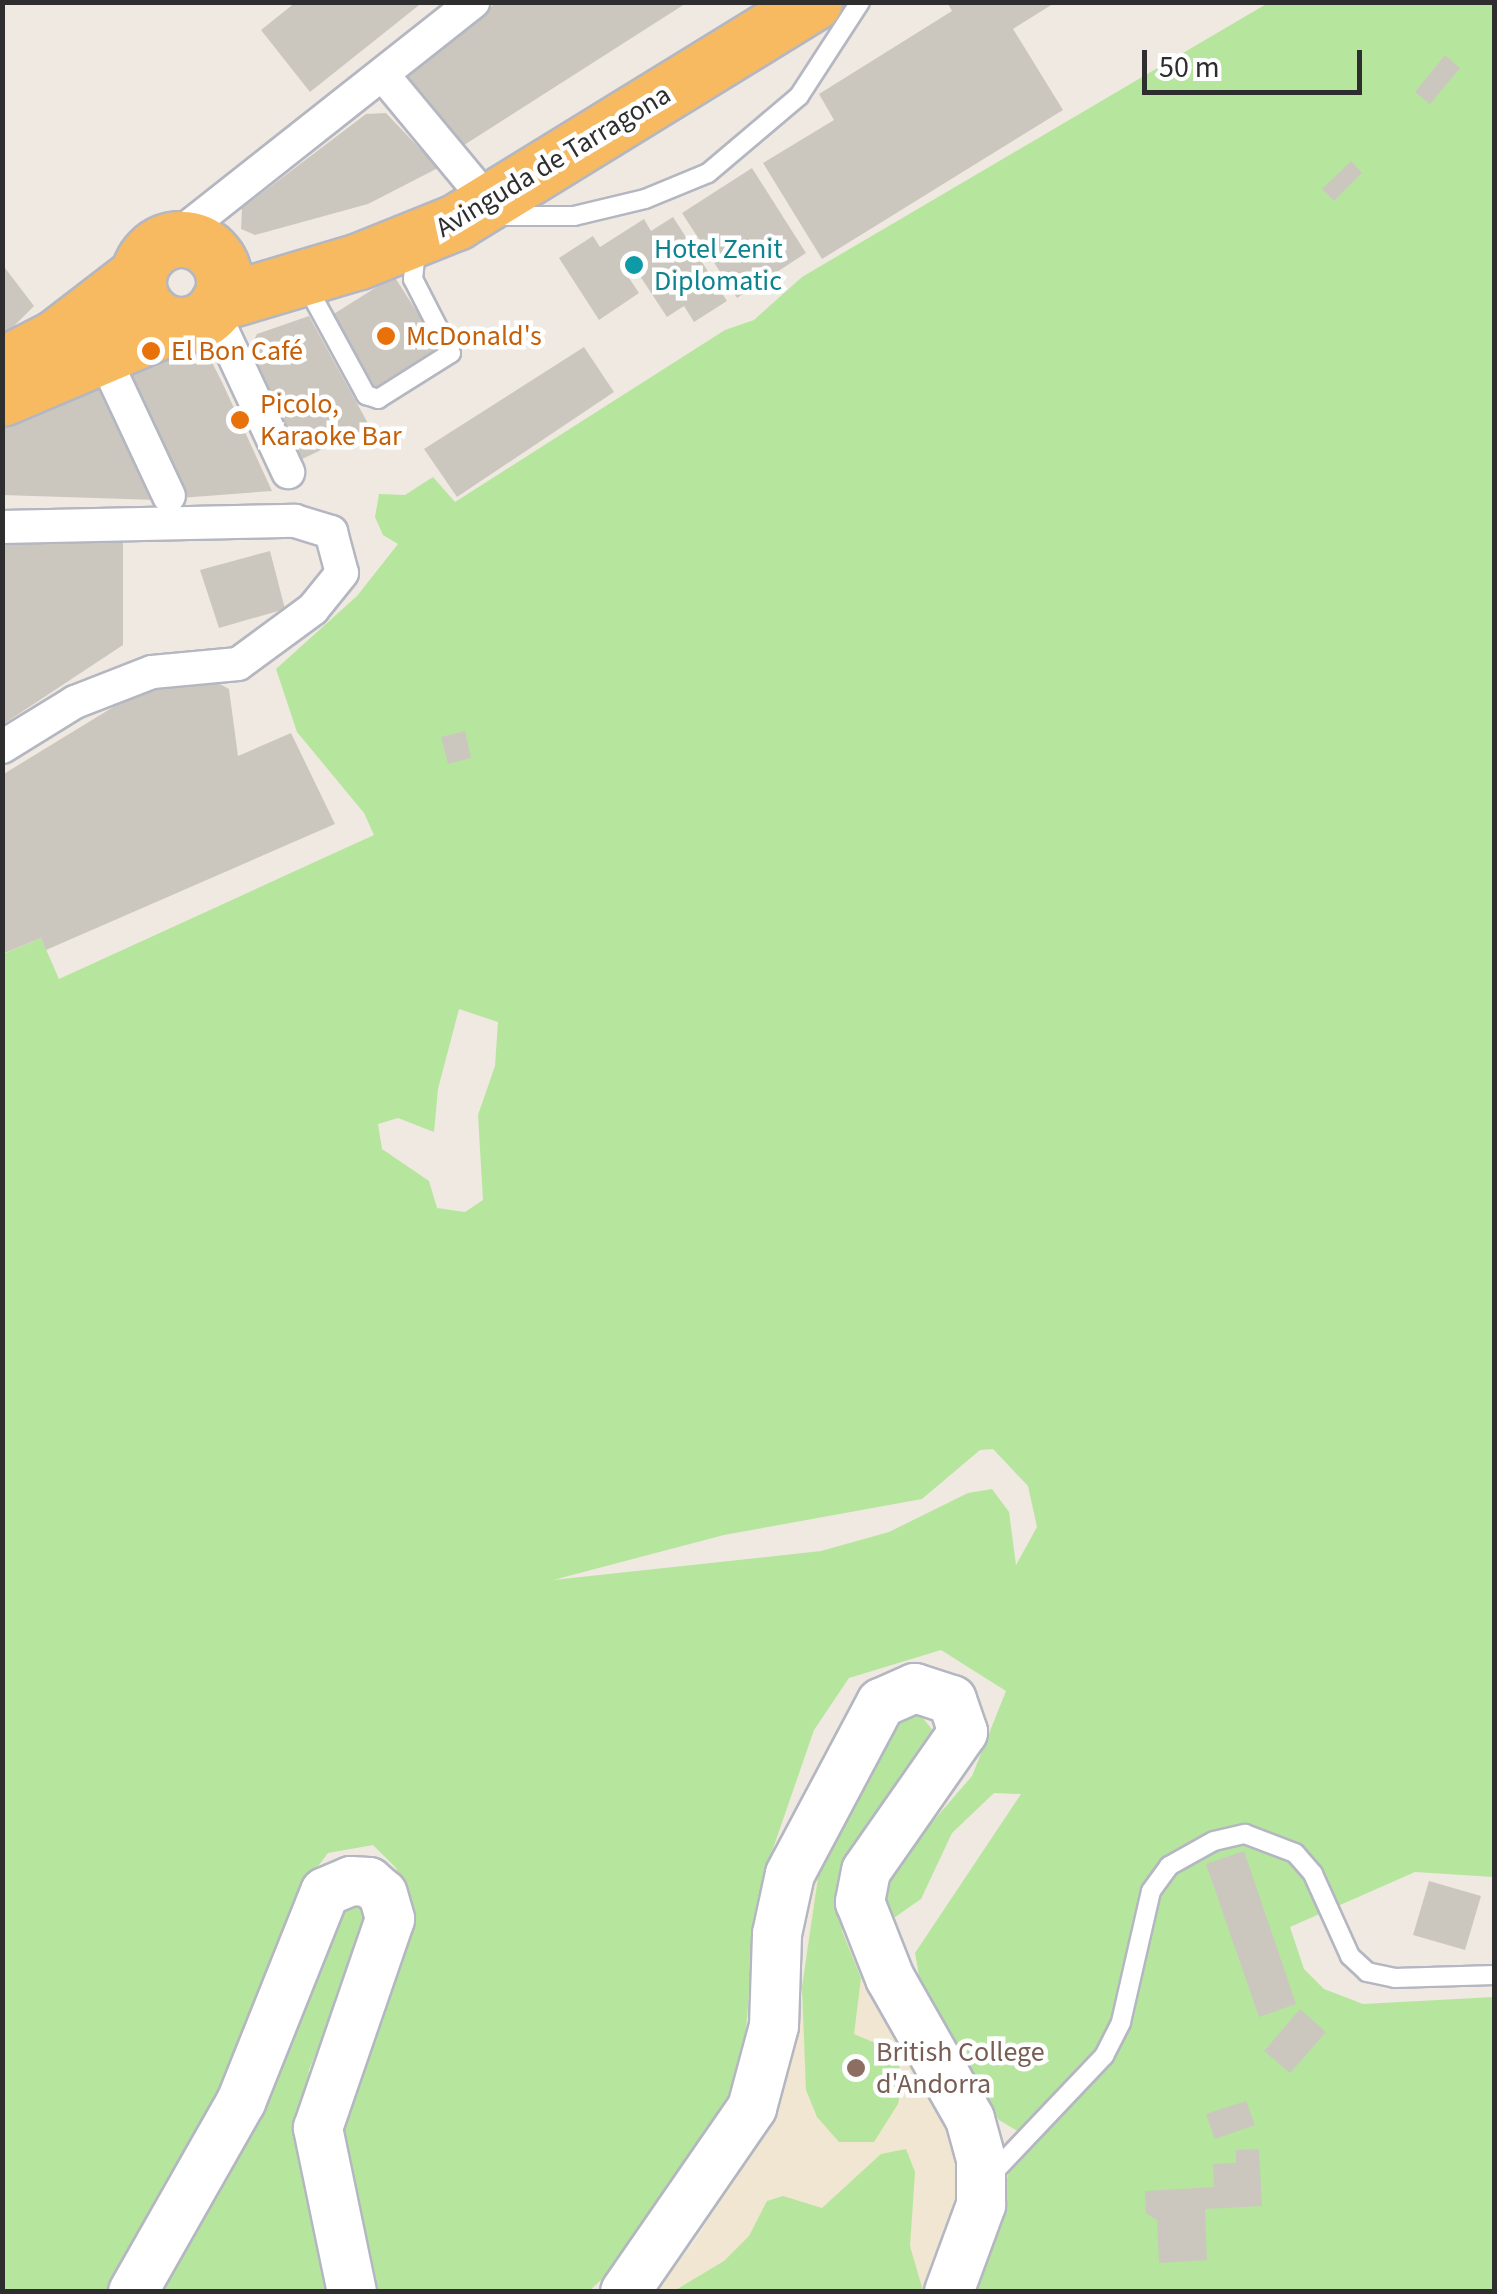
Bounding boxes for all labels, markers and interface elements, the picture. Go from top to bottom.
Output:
scale bar [1147,30,1367,92]
text: 50 m [1159,46,1220,89]
street label: Avinguda de Tarragona [429,78,677,244]
place label: Hotel Zenit Diplomatic [654,232,783,298]
marker: Hotel Zenit Diplomatic [623,254,645,276]
place label: McDonald's [406,319,542,353]
marker: McDonald's [375,325,397,347]
place label: El Bon Café [171,334,303,368]
marker: El Bon Café [140,340,162,362]
place label: Picolo, Karaoke Bar [260,387,402,453]
marker: Picolo, Karaoke Bar [229,409,251,431]
place label: British College d'Andorra [876,2035,1045,2101]
marker: British College d'Andorra [845,2057,867,2079]

